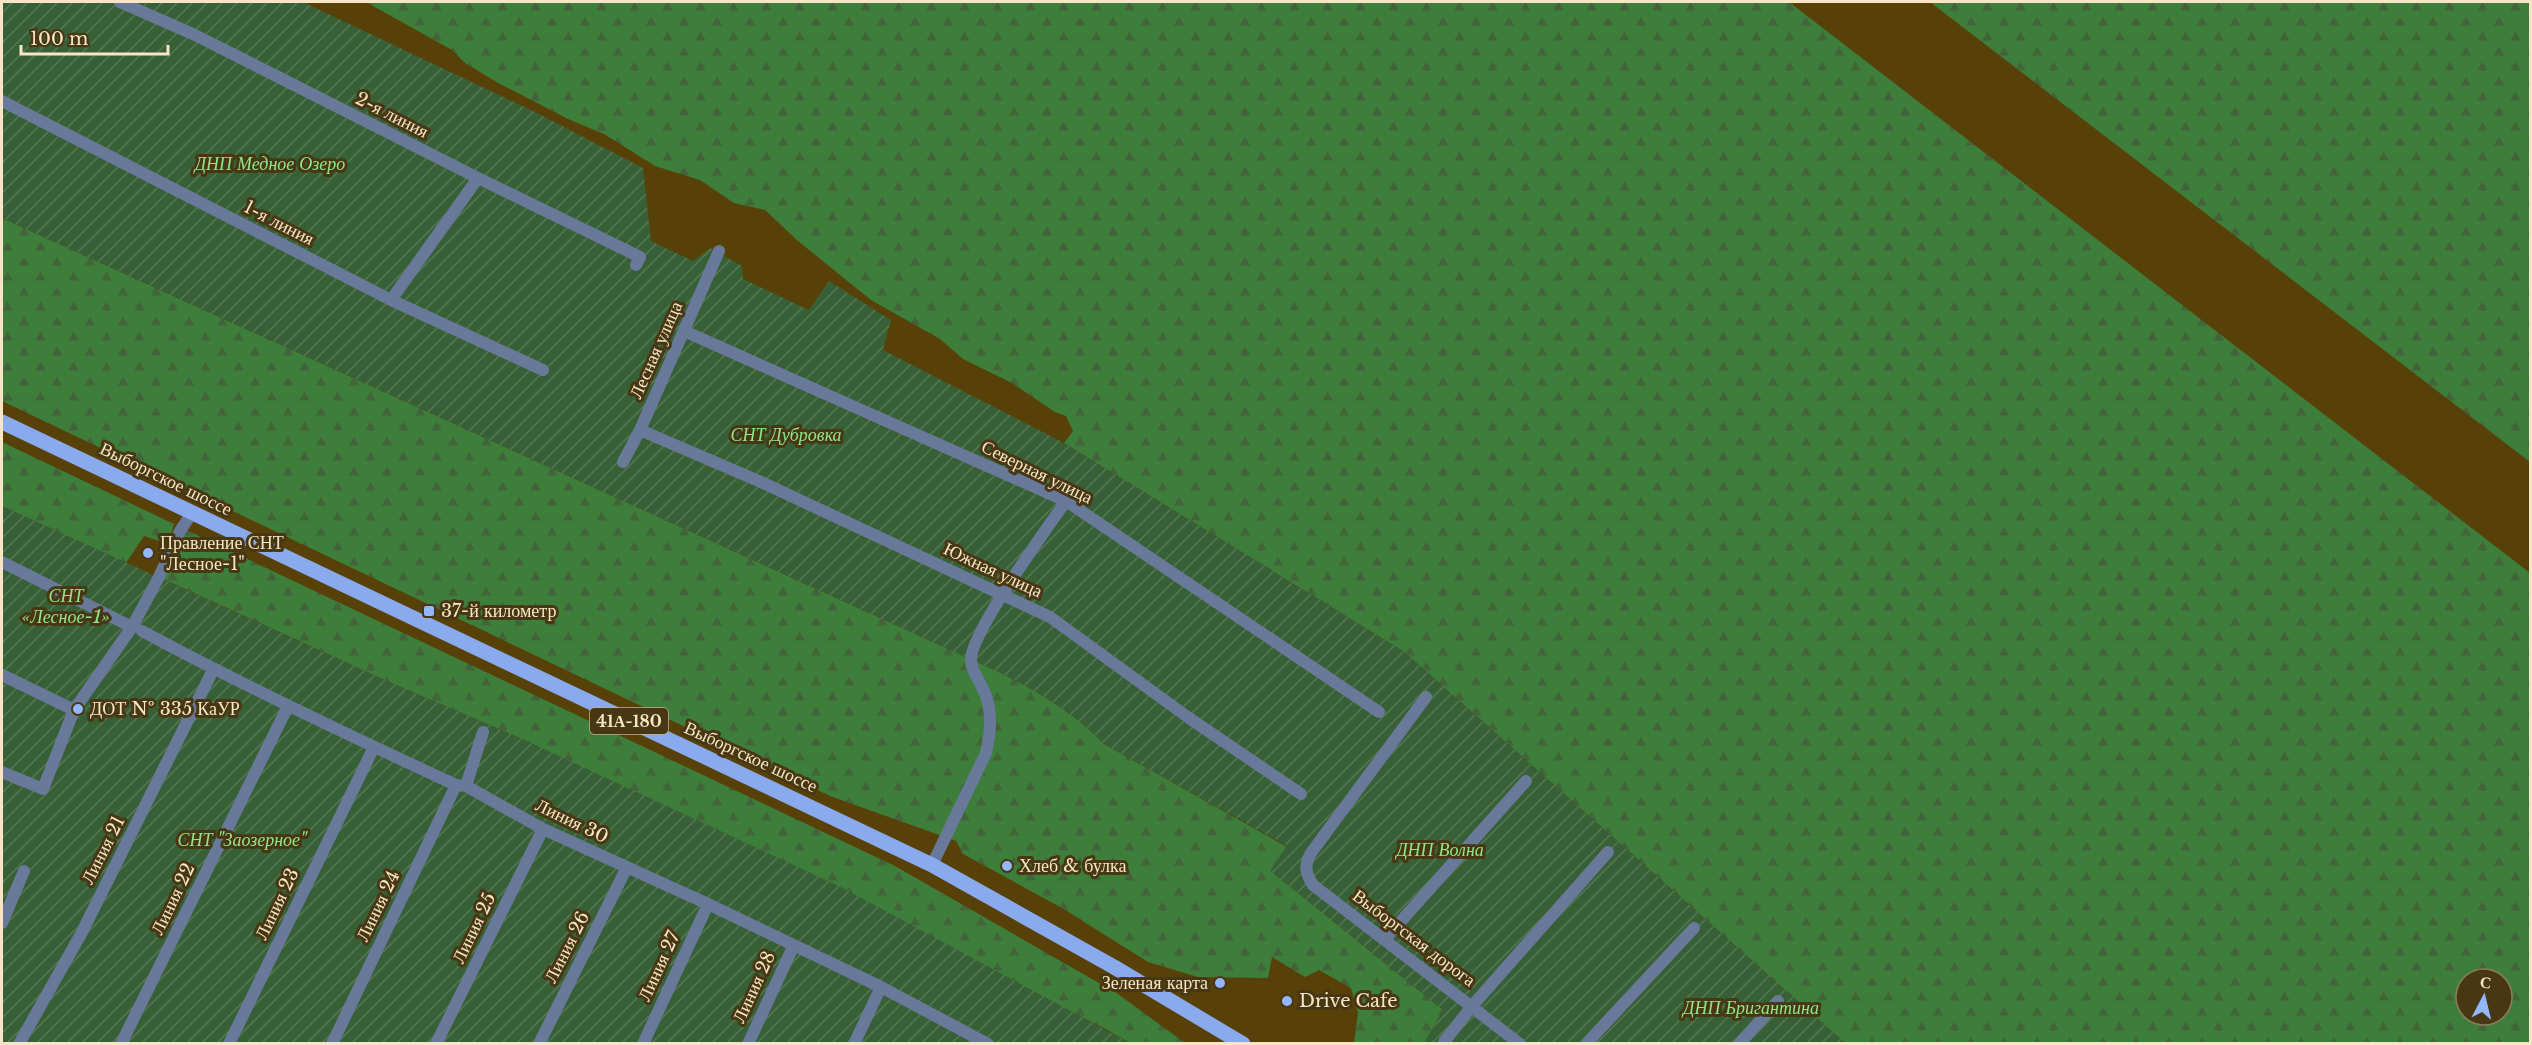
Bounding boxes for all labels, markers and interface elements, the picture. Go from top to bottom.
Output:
scale bar [21,18,168,56]
text: 100 m [30,28,88,50]
street label: 2-я линия [352,87,432,143]
park label: ДНП Медное Озеро [193,153,345,175]
street label: 1-я линия [240,196,318,250]
street label: Лесная улица [625,298,687,402]
park label: СНТ Дубровка [730,424,842,446]
street label: Северная улица [978,436,1096,508]
street label: Выборгское шоссе [96,437,236,521]
place label: Правление СНТ "Лесное-1" [160,532,284,575]
street label: Южная улица [940,537,1046,603]
marker: Правление СНТ "Лесное-1" [141,546,155,560]
park label: СНТ «Лесное-1» [22,585,110,628]
place label: 37-й километр [441,600,556,622]
marker: 37-й километр [422,604,436,618]
place label: ДОТ № 335 КаУР [90,698,240,720]
marker: ДОТ № 335 КаУР [71,702,85,716]
road number: 41А-180 [590,708,668,734]
street label: Выборгское шоссе [681,717,821,797]
street label: Линия 30 [532,794,612,848]
street label: Линия 21 [76,812,130,888]
park label: СНТ "Заозерное" [177,829,308,851]
park label: ДНП Волна [1394,839,1484,861]
place label: Хлеб & булка [1019,855,1126,877]
marker: Хлеб & булка [1000,859,1014,873]
street label: Линия 22 [146,860,200,938]
street label: Линия 23 [250,865,304,943]
street label: Линия 24 [351,867,405,945]
street label: Выборгская дорога [1348,885,1480,991]
street label: Линия 25 [447,889,501,967]
street label: Линия 26 [540,908,594,986]
street label: Линия 27 [633,927,685,1004]
street label: Линия 28 [728,948,780,1026]
north arrow [2454,967,2514,1027]
text: С [2479,971,2493,993]
place label: Зеленая карта [1102,972,1208,994]
marker: Зеленая карта [1213,976,1227,990]
place label: Drive Cafe [1299,990,1398,1012]
marker: Drive Cafe [1280,994,1294,1008]
park label: ДНП Бригантина [1681,997,1819,1019]

